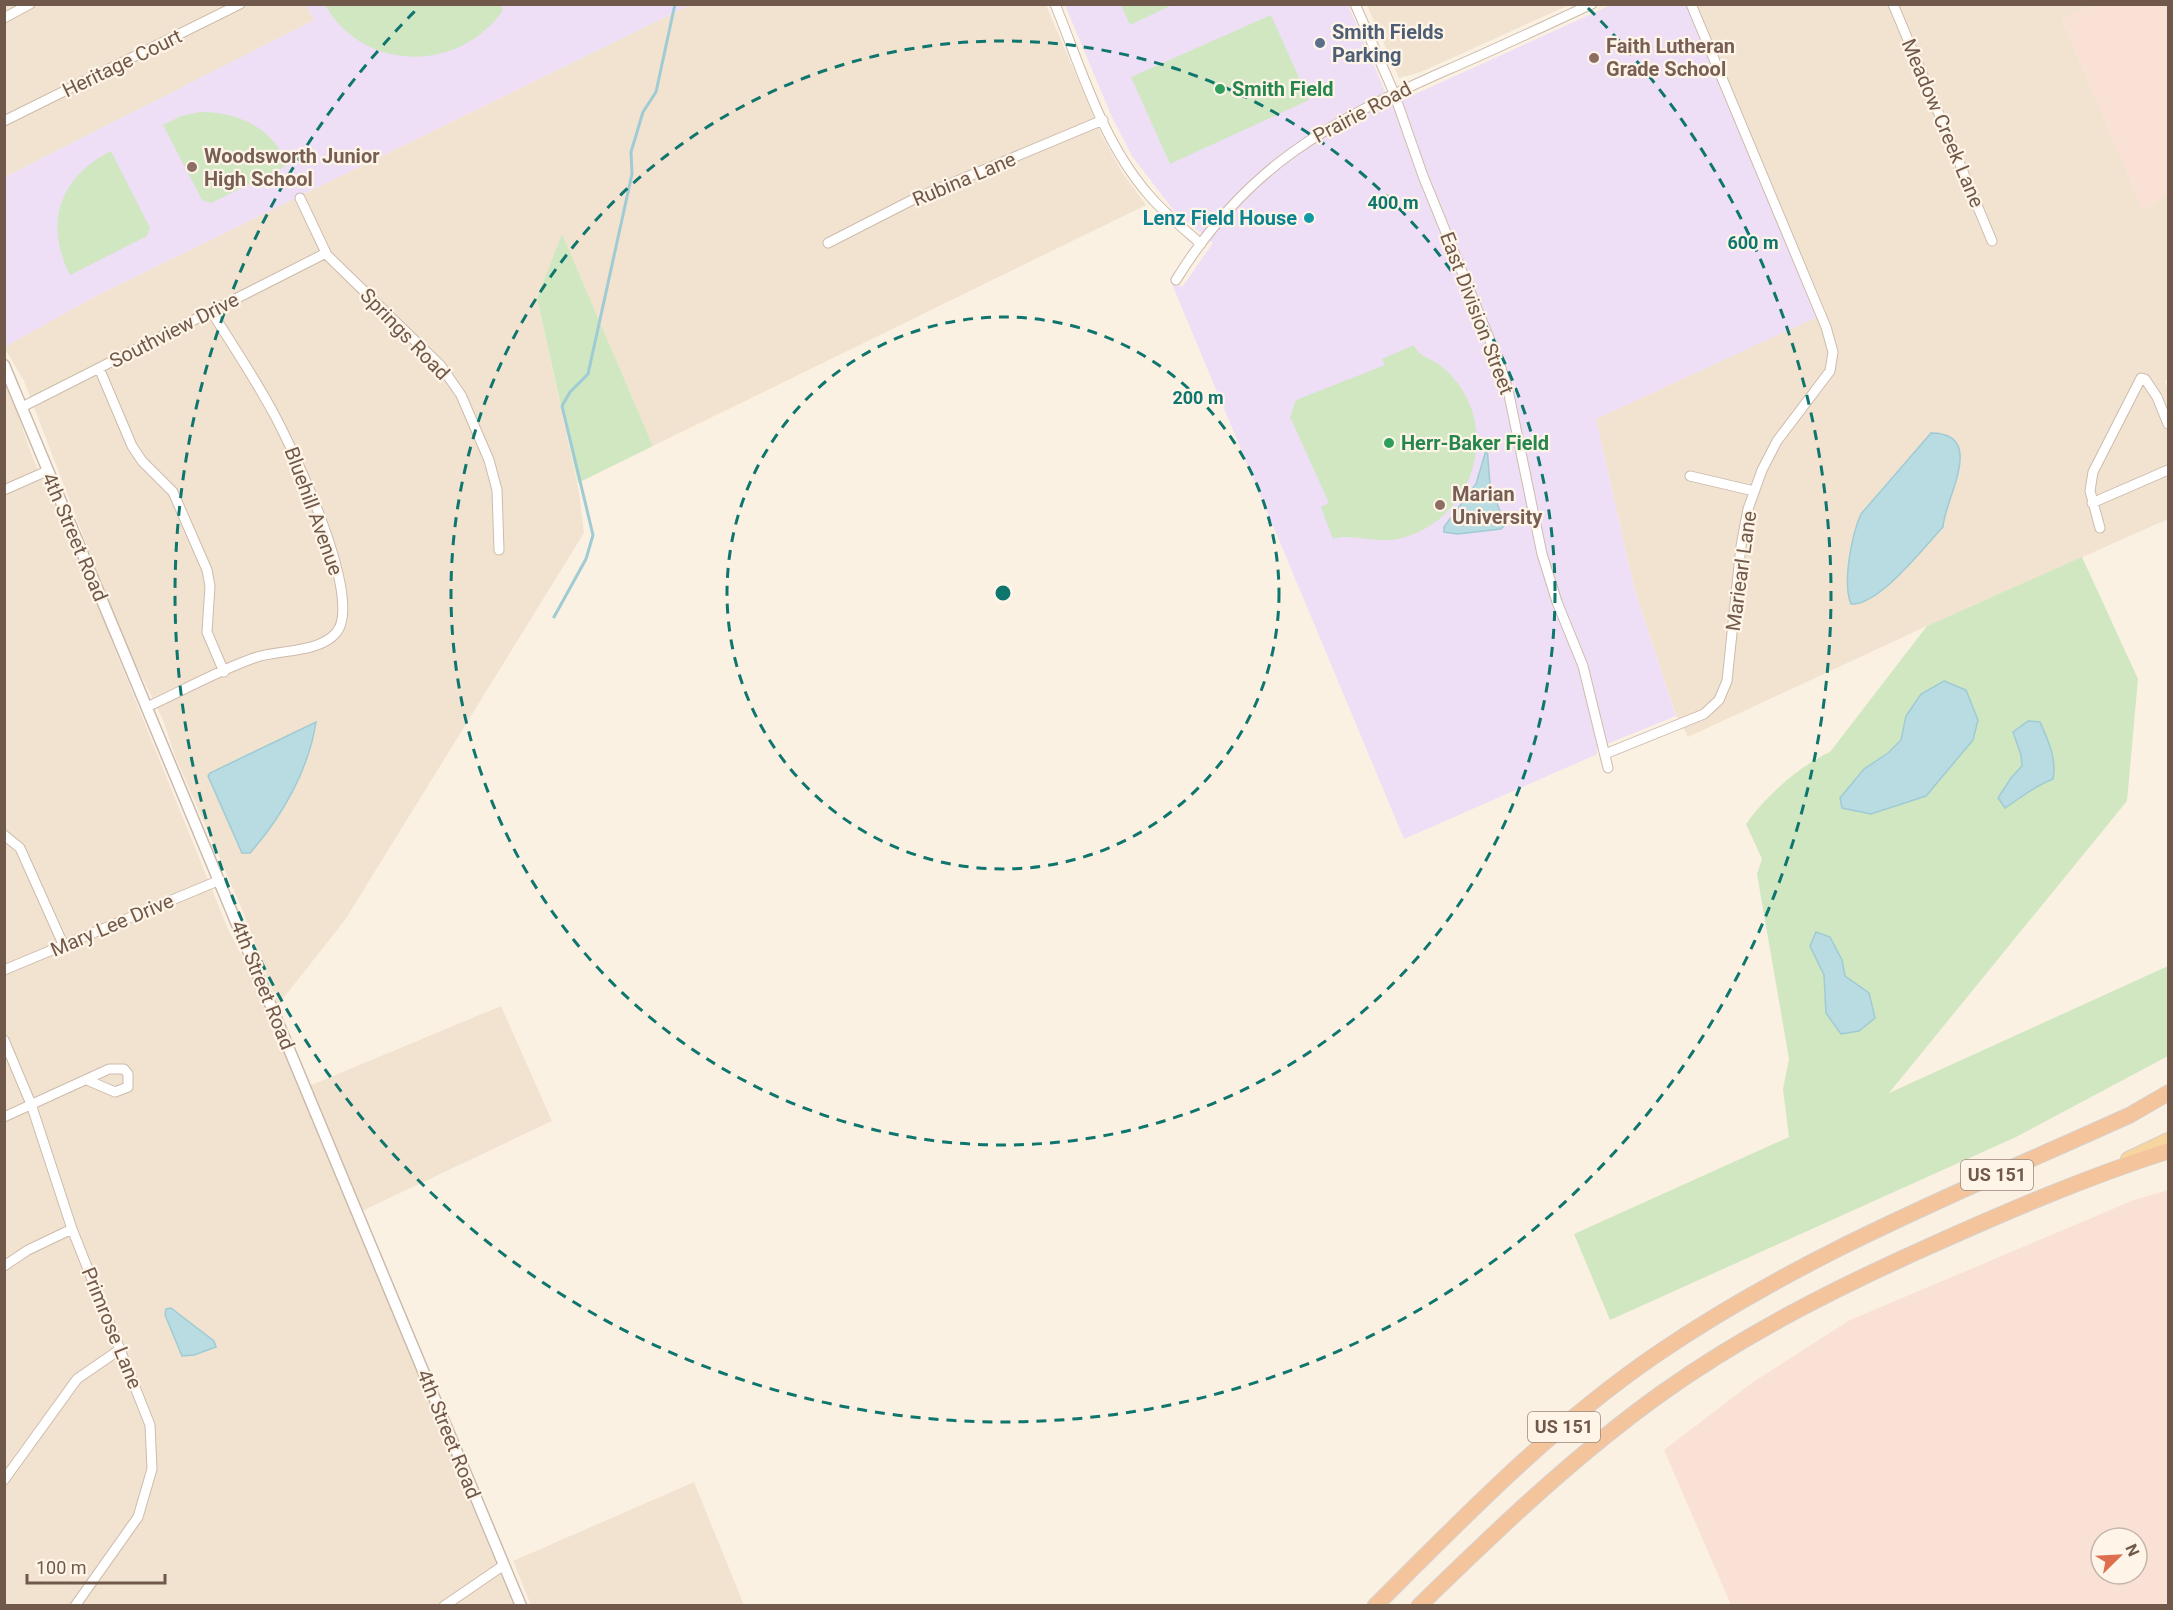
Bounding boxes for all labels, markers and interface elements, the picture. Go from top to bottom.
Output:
place label: Smith Fields Parking [1332,20,1444,67]
street label: Heritage Court [58,24,186,102]
place label: Faith Lutheran Grade School [1606,34,1735,81]
street label: Meadow Creek Lane [1897,35,1989,211]
marker: Smith Fields Parking [1313,36,1327,50]
marker: Faith Lutheran Grade School [1587,51,1601,65]
street label: Prairie Road [1309,76,1415,148]
place label: Smith Field [1232,77,1334,101]
marker: Smith Field [1213,82,1227,96]
place label: Woodsworth Junior High School [204,144,380,191]
street label: Rubina Lane [909,147,1019,211]
marker: Woodsworth Junior High School [185,160,199,174]
text: 400 m [1367,192,1419,213]
place label: Lenz Field House [1143,206,1297,230]
marker: Lenz Field House [1302,211,1316,225]
street label: East Division Street [1435,228,1519,398]
text: 600 m [1727,232,1779,253]
street label: Springs Road [355,283,455,385]
street label: Southview Drive [105,287,243,373]
text: 200 m [1172,387,1224,408]
place label: Herr-Baker Field [1401,431,1549,455]
marker: Herr-Baker Field [1382,436,1396,450]
street label: Bluehill Avenue [280,444,348,578]
street label: 4th Street Road [37,469,113,605]
place label: Marian University [1452,482,1543,529]
marker: Marian University [1433,498,1447,512]
street label: Mariearl Lane [1721,509,1761,633]
centre of rings [993,583,1013,603]
street label: Mary Lee Drive [47,888,177,962]
street label: 4th Street Road [226,917,300,1053]
road number: US 151 [1961,1160,2033,1190]
street label: Primrose Lane [77,1264,147,1392]
street label: 4th Street Road [412,1366,486,1502]
road number: US 151 [1528,1412,1600,1442]
north arrow [2089,1526,2149,1586]
text: N [2121,1541,2143,1559]
scale bar [27,1547,165,1585]
text: 100 m [36,1557,87,1578]

